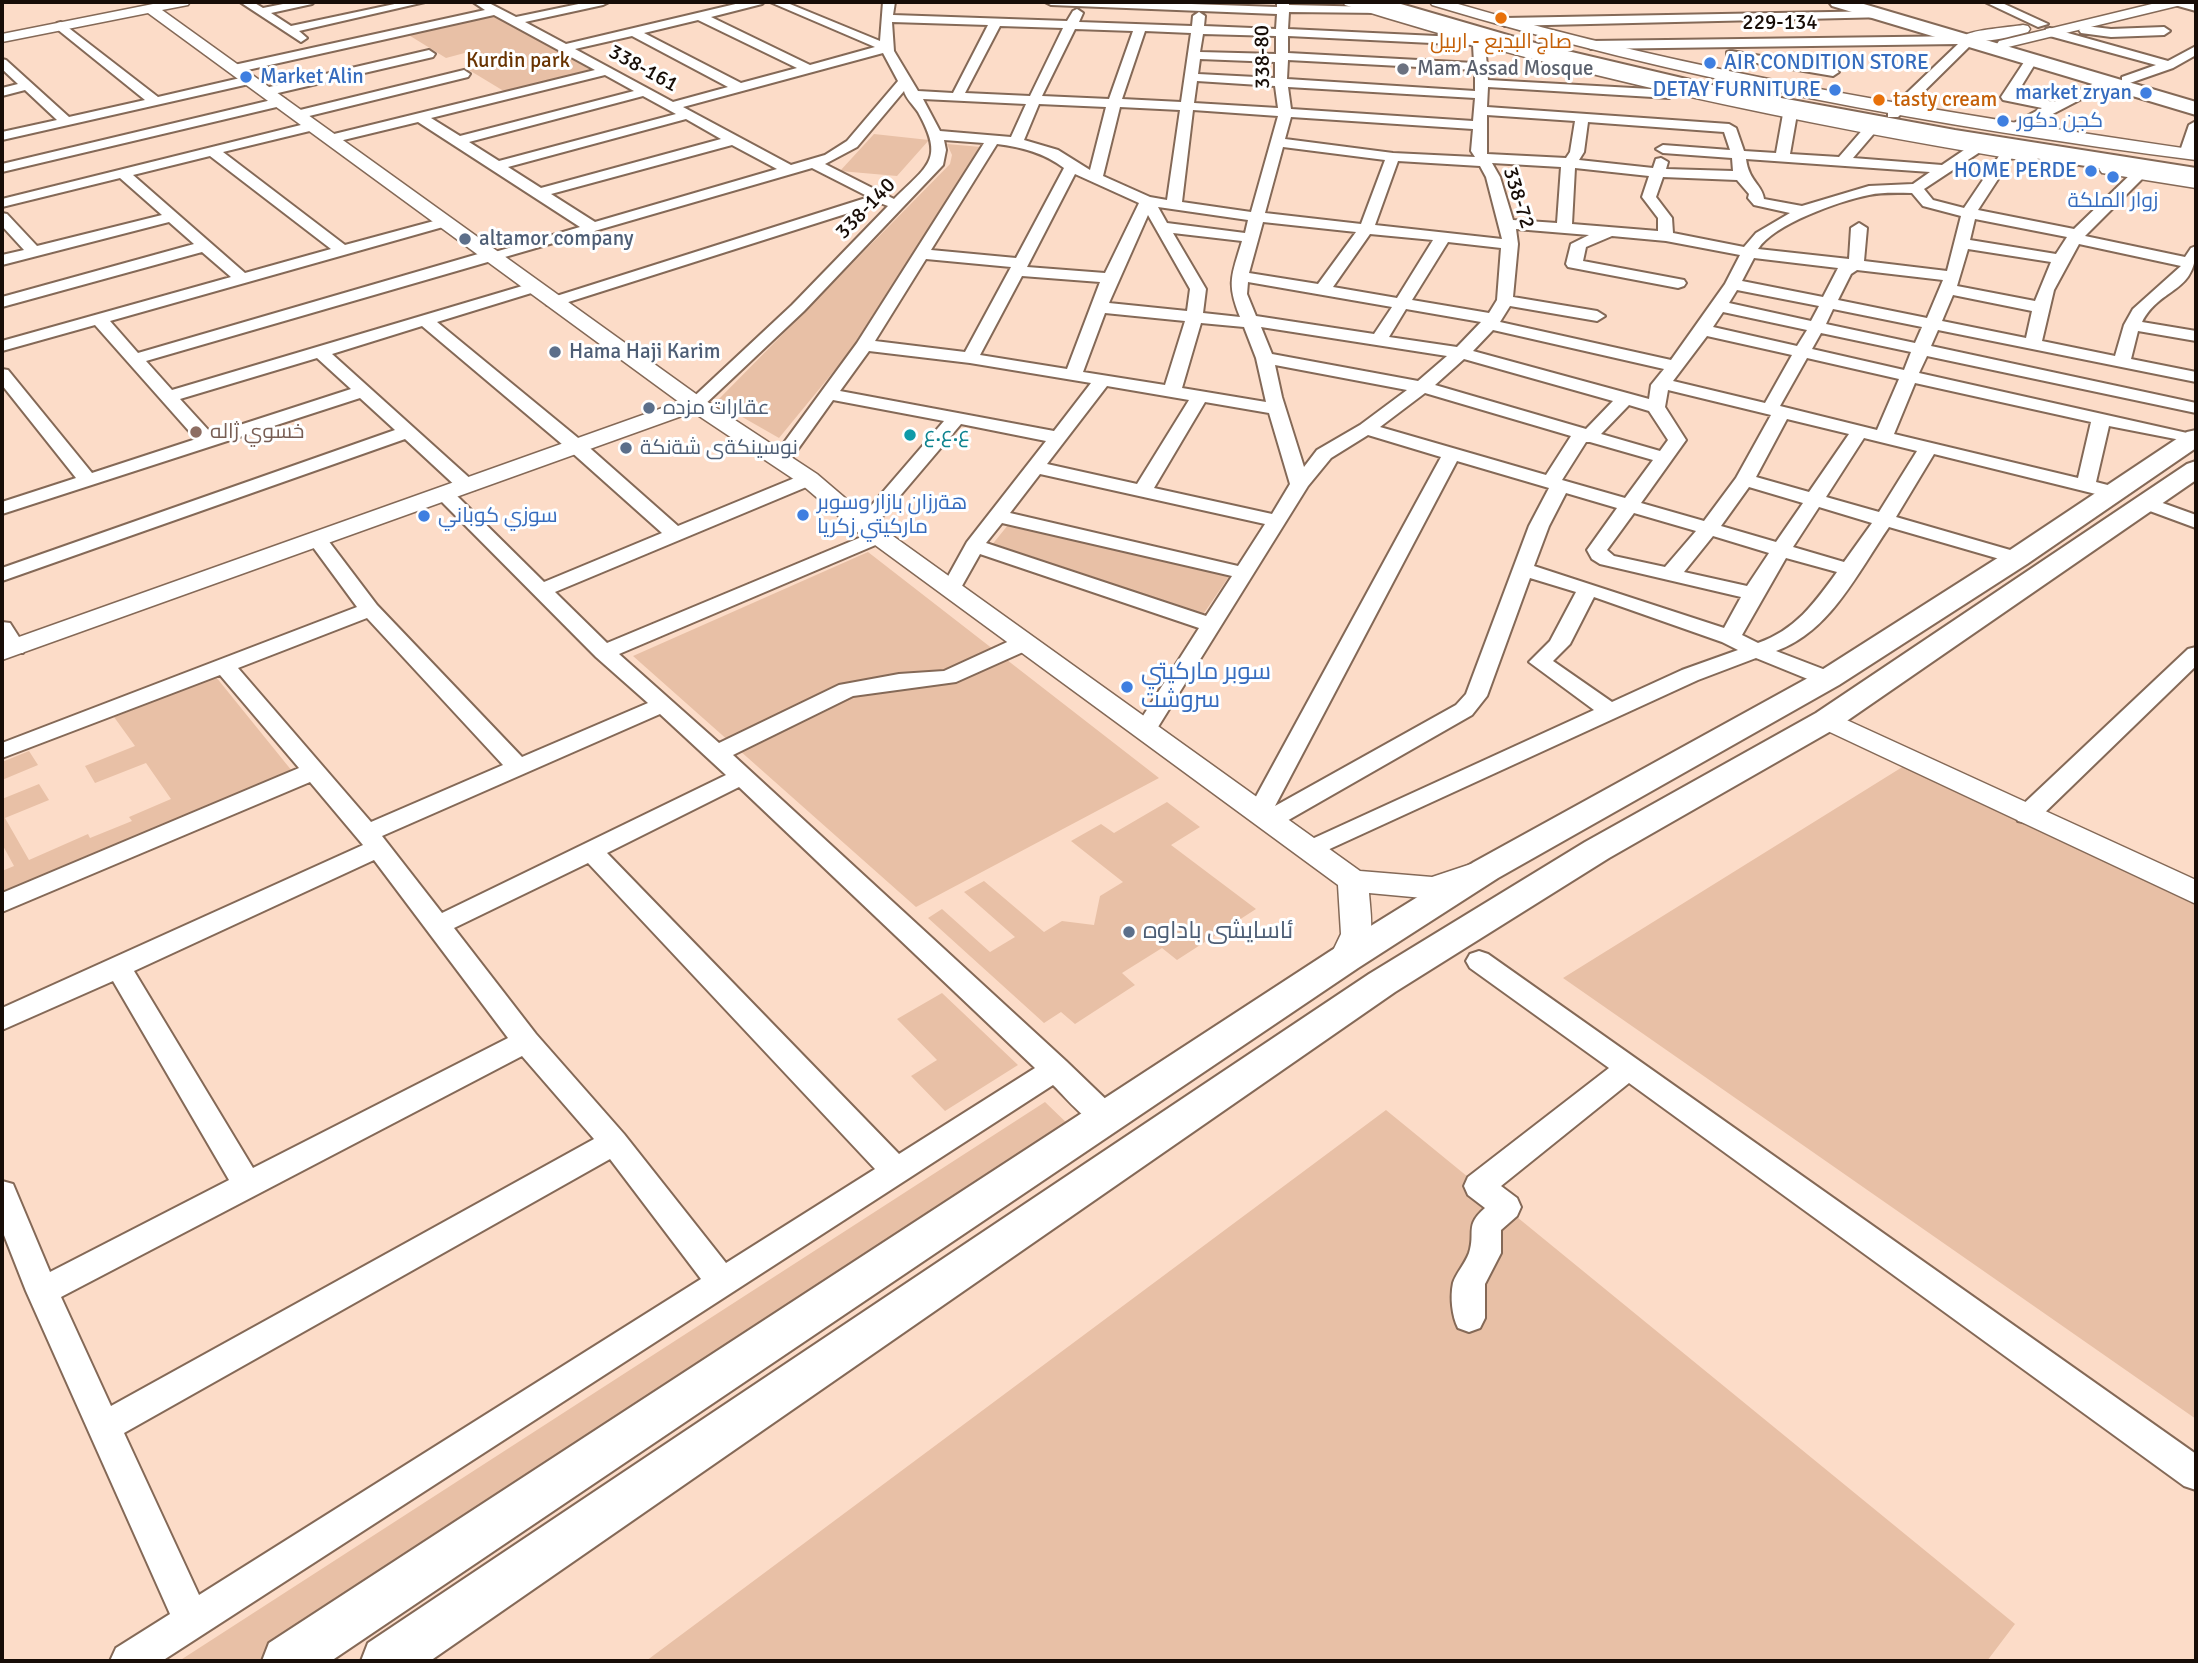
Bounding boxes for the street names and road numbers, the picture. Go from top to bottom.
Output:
street label: 229-134 [1742,10,1818,36]
street label: 338-80 [1250,25,1276,89]
street label: 338-161 [604,40,682,98]
street label: 338-72 [1497,164,1539,232]
street label: 338-140 [831,173,901,245]

